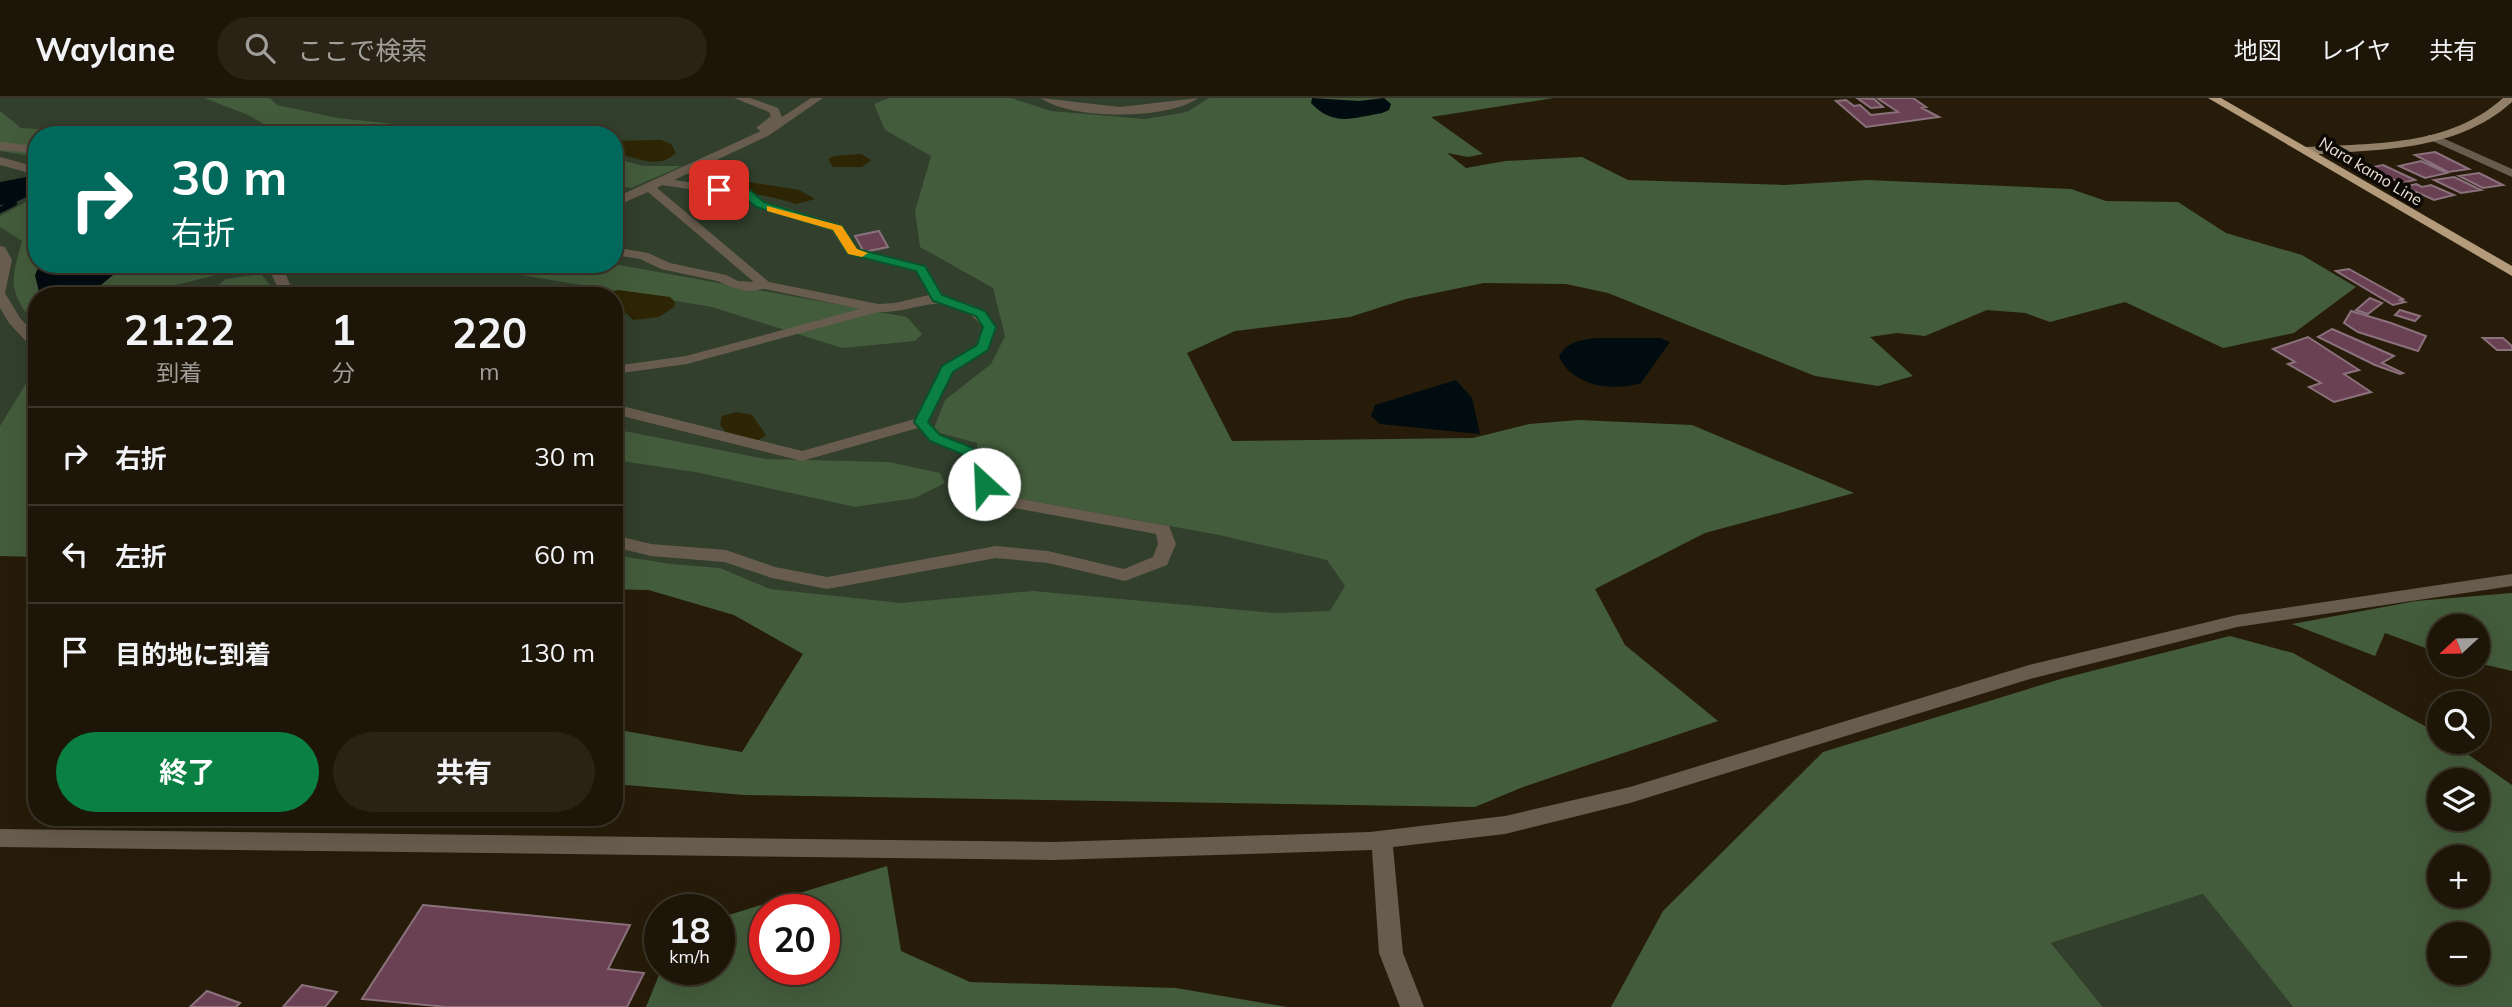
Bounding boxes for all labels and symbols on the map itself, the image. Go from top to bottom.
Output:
street label: Nara kamo Line [2316,132,2426,210]
pin [689,160,749,220]
position arrow [947,447,1021,521]
north arrow [2427,614,2490,677]
speed limit sign: 20 [749,894,840,985]

